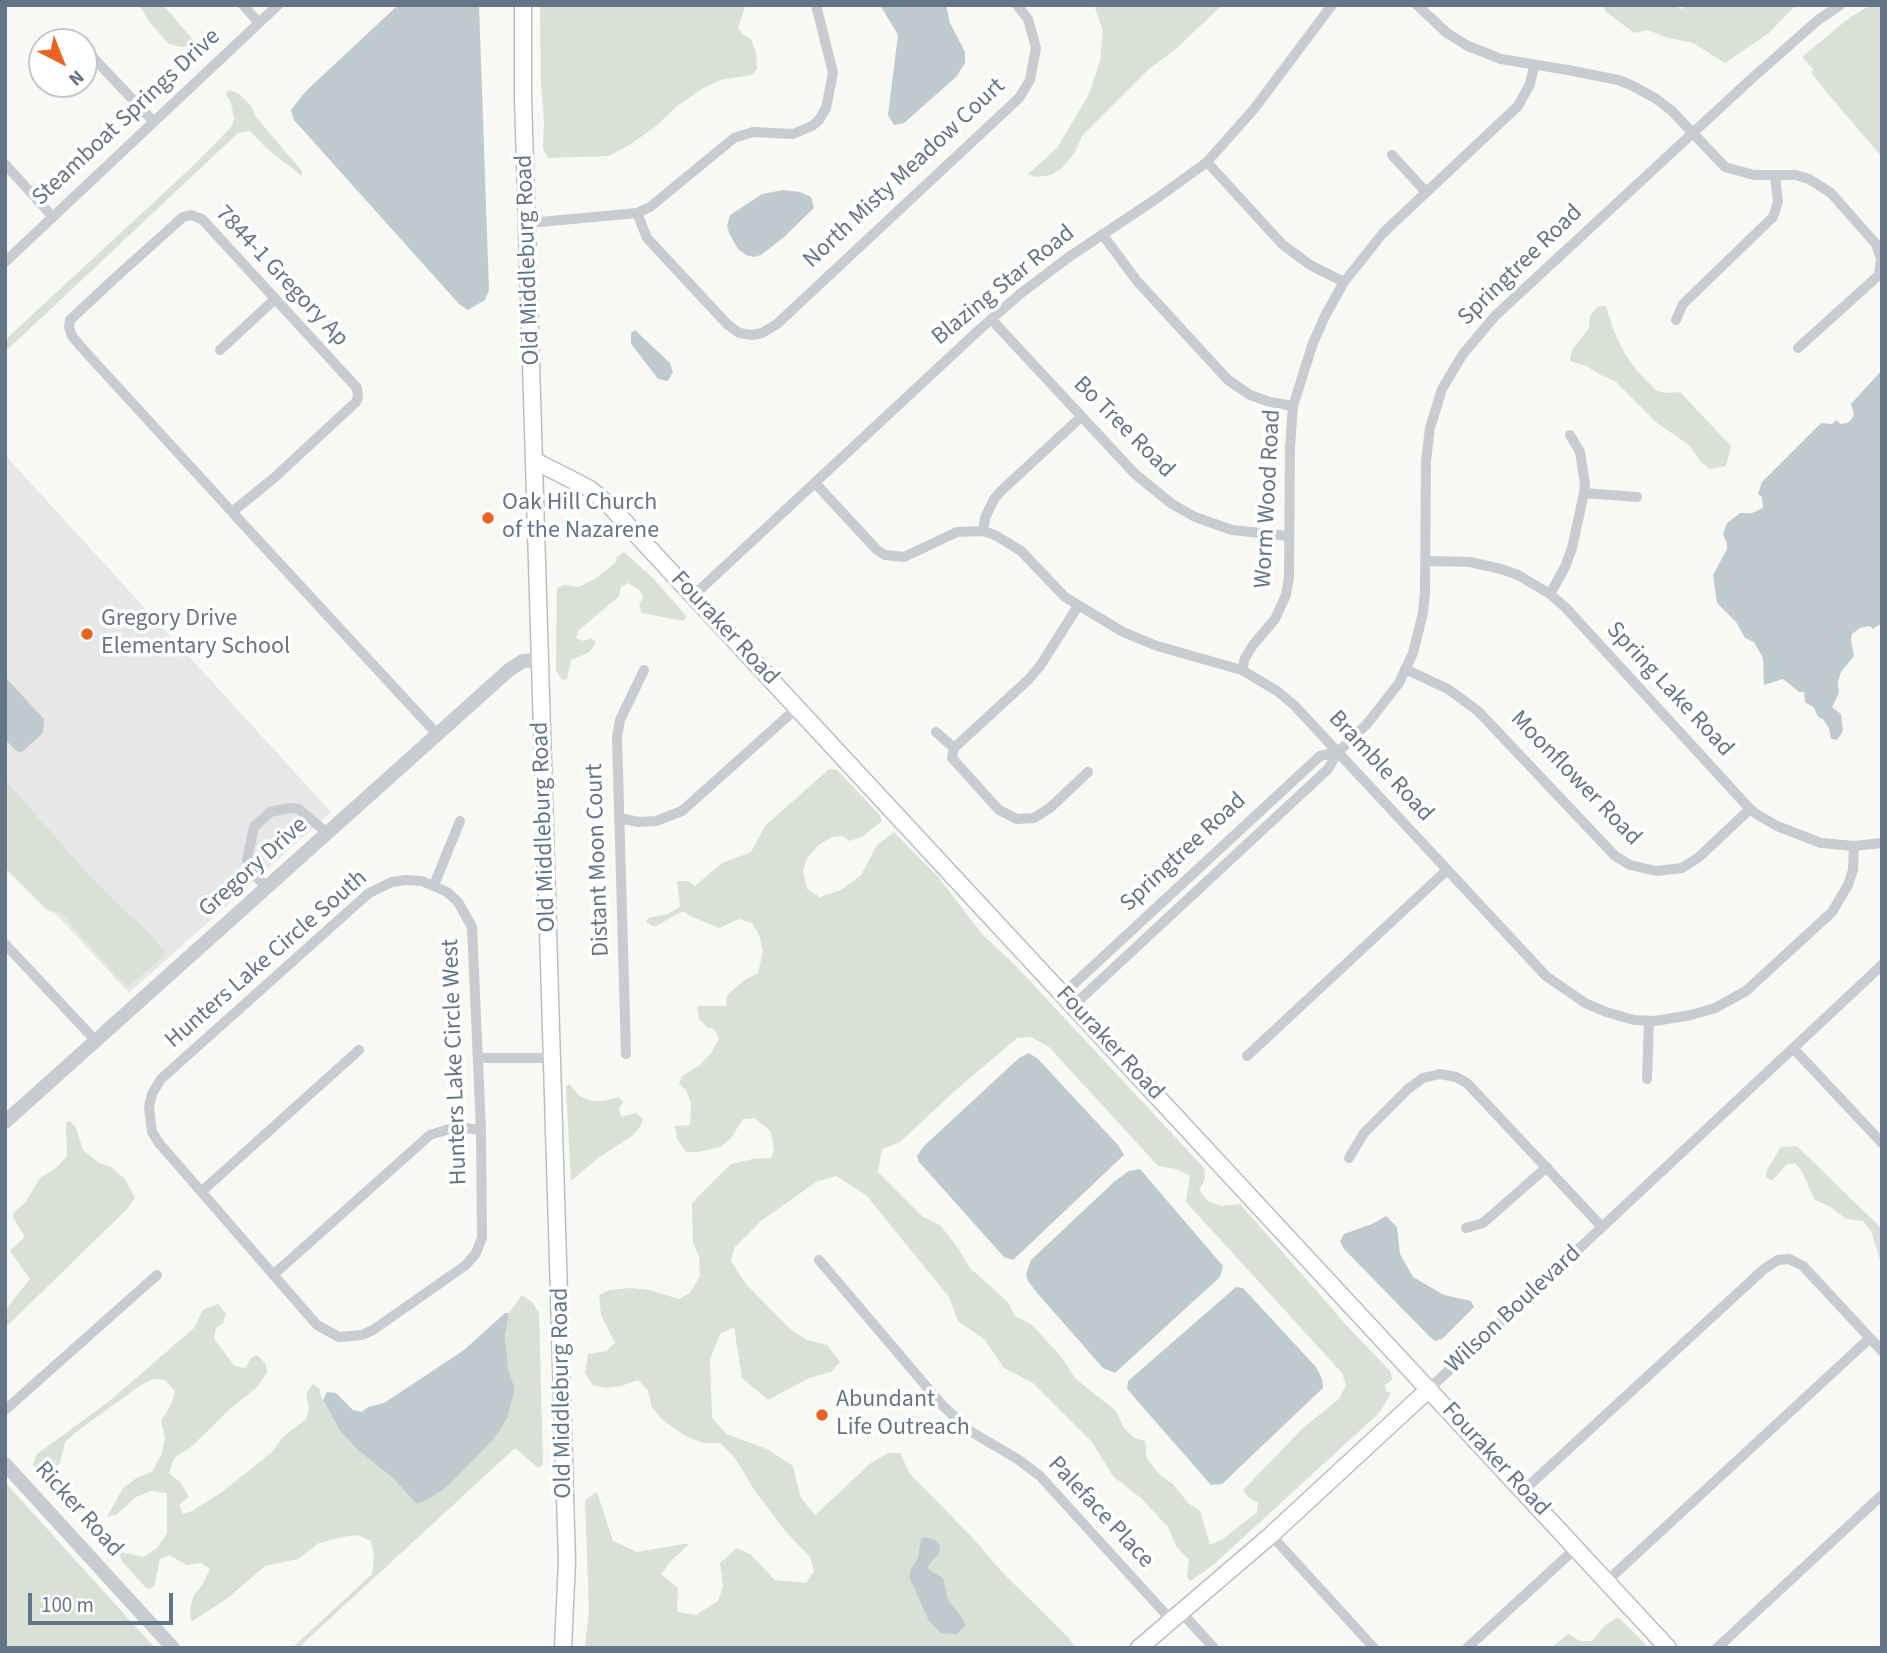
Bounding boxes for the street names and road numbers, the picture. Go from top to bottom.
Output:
street label: Steamboat Springs Drive [27,23,227,213]
street label: North Misty Meadow Court [798,73,1012,275]
street label: Old Middleburg Road [511,154,547,366]
street label: Springtree Road [1453,199,1589,333]
street label: 7844-1 Gregory Ap [208,200,354,354]
street label: Blazing Star Road [927,220,1081,352]
street label: Bo Tree Road [1066,371,1180,485]
street label: Worm Wood Road [1250,409,1288,589]
street label: Fouraker Road [664,566,784,692]
street label: Spring Lake Road [1599,617,1739,763]
street label: Bramble Road [1321,705,1439,829]
street label: Moonflower Road [1503,706,1647,852]
street label: Old Middleburg Road [527,721,563,933]
street label: Distant Moon Court [581,763,617,957]
street label: Springtree Road [1115,787,1253,919]
street label: Gregory Drive [194,812,314,924]
street label: Hunters Lake Circle South [160,864,374,1056]
street label: Hunters Lake Circle West [437,938,475,1186]
street label: Fouraker Road [1049,981,1169,1107]
street label: Wilson Boulevard [1440,1240,1588,1380]
street label: Old Middleburg Road [547,1287,579,1499]
street label: Fouraker Road [1435,1397,1555,1523]
street label: Paleface Place [1041,1451,1159,1575]
street label: Ricker Road [28,1456,128,1564]

